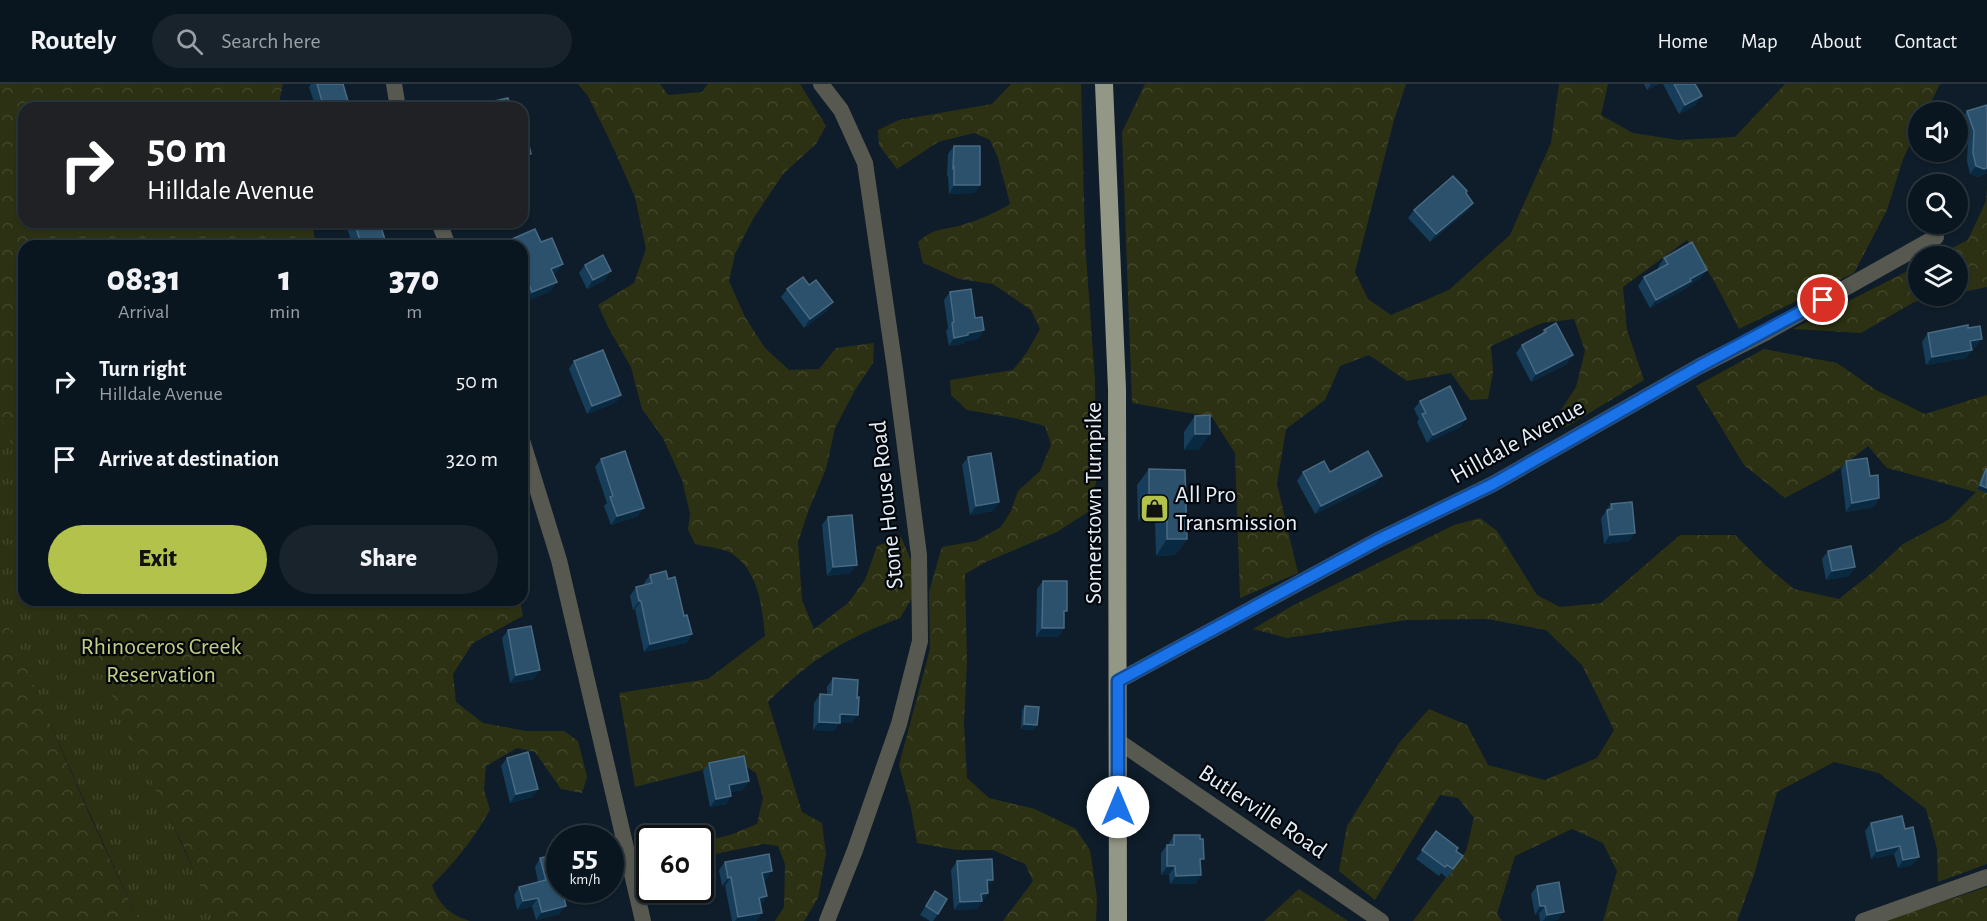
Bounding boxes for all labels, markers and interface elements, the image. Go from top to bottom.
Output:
search box [152,14,572,68]
icon: search [173,25,206,58]
text: Routely [30,27,116,55]
text: Search here [221,30,321,52]
text: Home [1657,31,1708,52]
text: Map [1741,31,1778,52]
text: About [1811,31,1861,52]
text: Contact [1894,31,1957,52]
map controls [1908,102,1968,306]
button: sound [1908,102,1968,162]
icon: right [48,126,126,204]
text: 50 m [147,128,227,170]
button: search [1908,174,1968,234]
text: Hilldale Avenue [147,177,314,204]
button: layers [1908,246,1968,306]
text: 08:31 [107,261,181,297]
text: 1 [278,261,291,297]
text: 370 [389,261,439,297]
pin [1797,274,1848,325]
icon: arrive [1806,283,1839,316]
text: Arrival [118,302,169,322]
text: min [269,302,300,322]
text: m [406,302,422,322]
text: Turn right [99,358,186,380]
icon: right [48,365,81,398]
text: 50 m [456,370,498,392]
text: Hilldale Avenue [99,384,223,404]
street label: Hilldale Avenue [1447,395,1588,488]
street label: Somerstown Turnpike [1082,402,1106,604]
street label: Stone House Road [866,420,908,590]
icon: arrive [48,443,81,476]
text: Arrive at destination [99,448,279,470]
text: 320 m [446,448,498,470]
place label: All Pro Transmission [1175,483,1297,535]
shop icon: All Pro Transmission [1138,492,1170,524]
button: Exit [48,525,267,594]
button: Share [279,525,498,594]
park label: Rhinoceros Creek Reservation [81,635,242,687]
street label: Butlerville Road [1194,760,1331,863]
position arrow [1086,775,1150,839]
speed limit sign: 60 [636,825,714,903]
text: 55 [572,842,598,872]
text: km/h [570,872,600,887]

